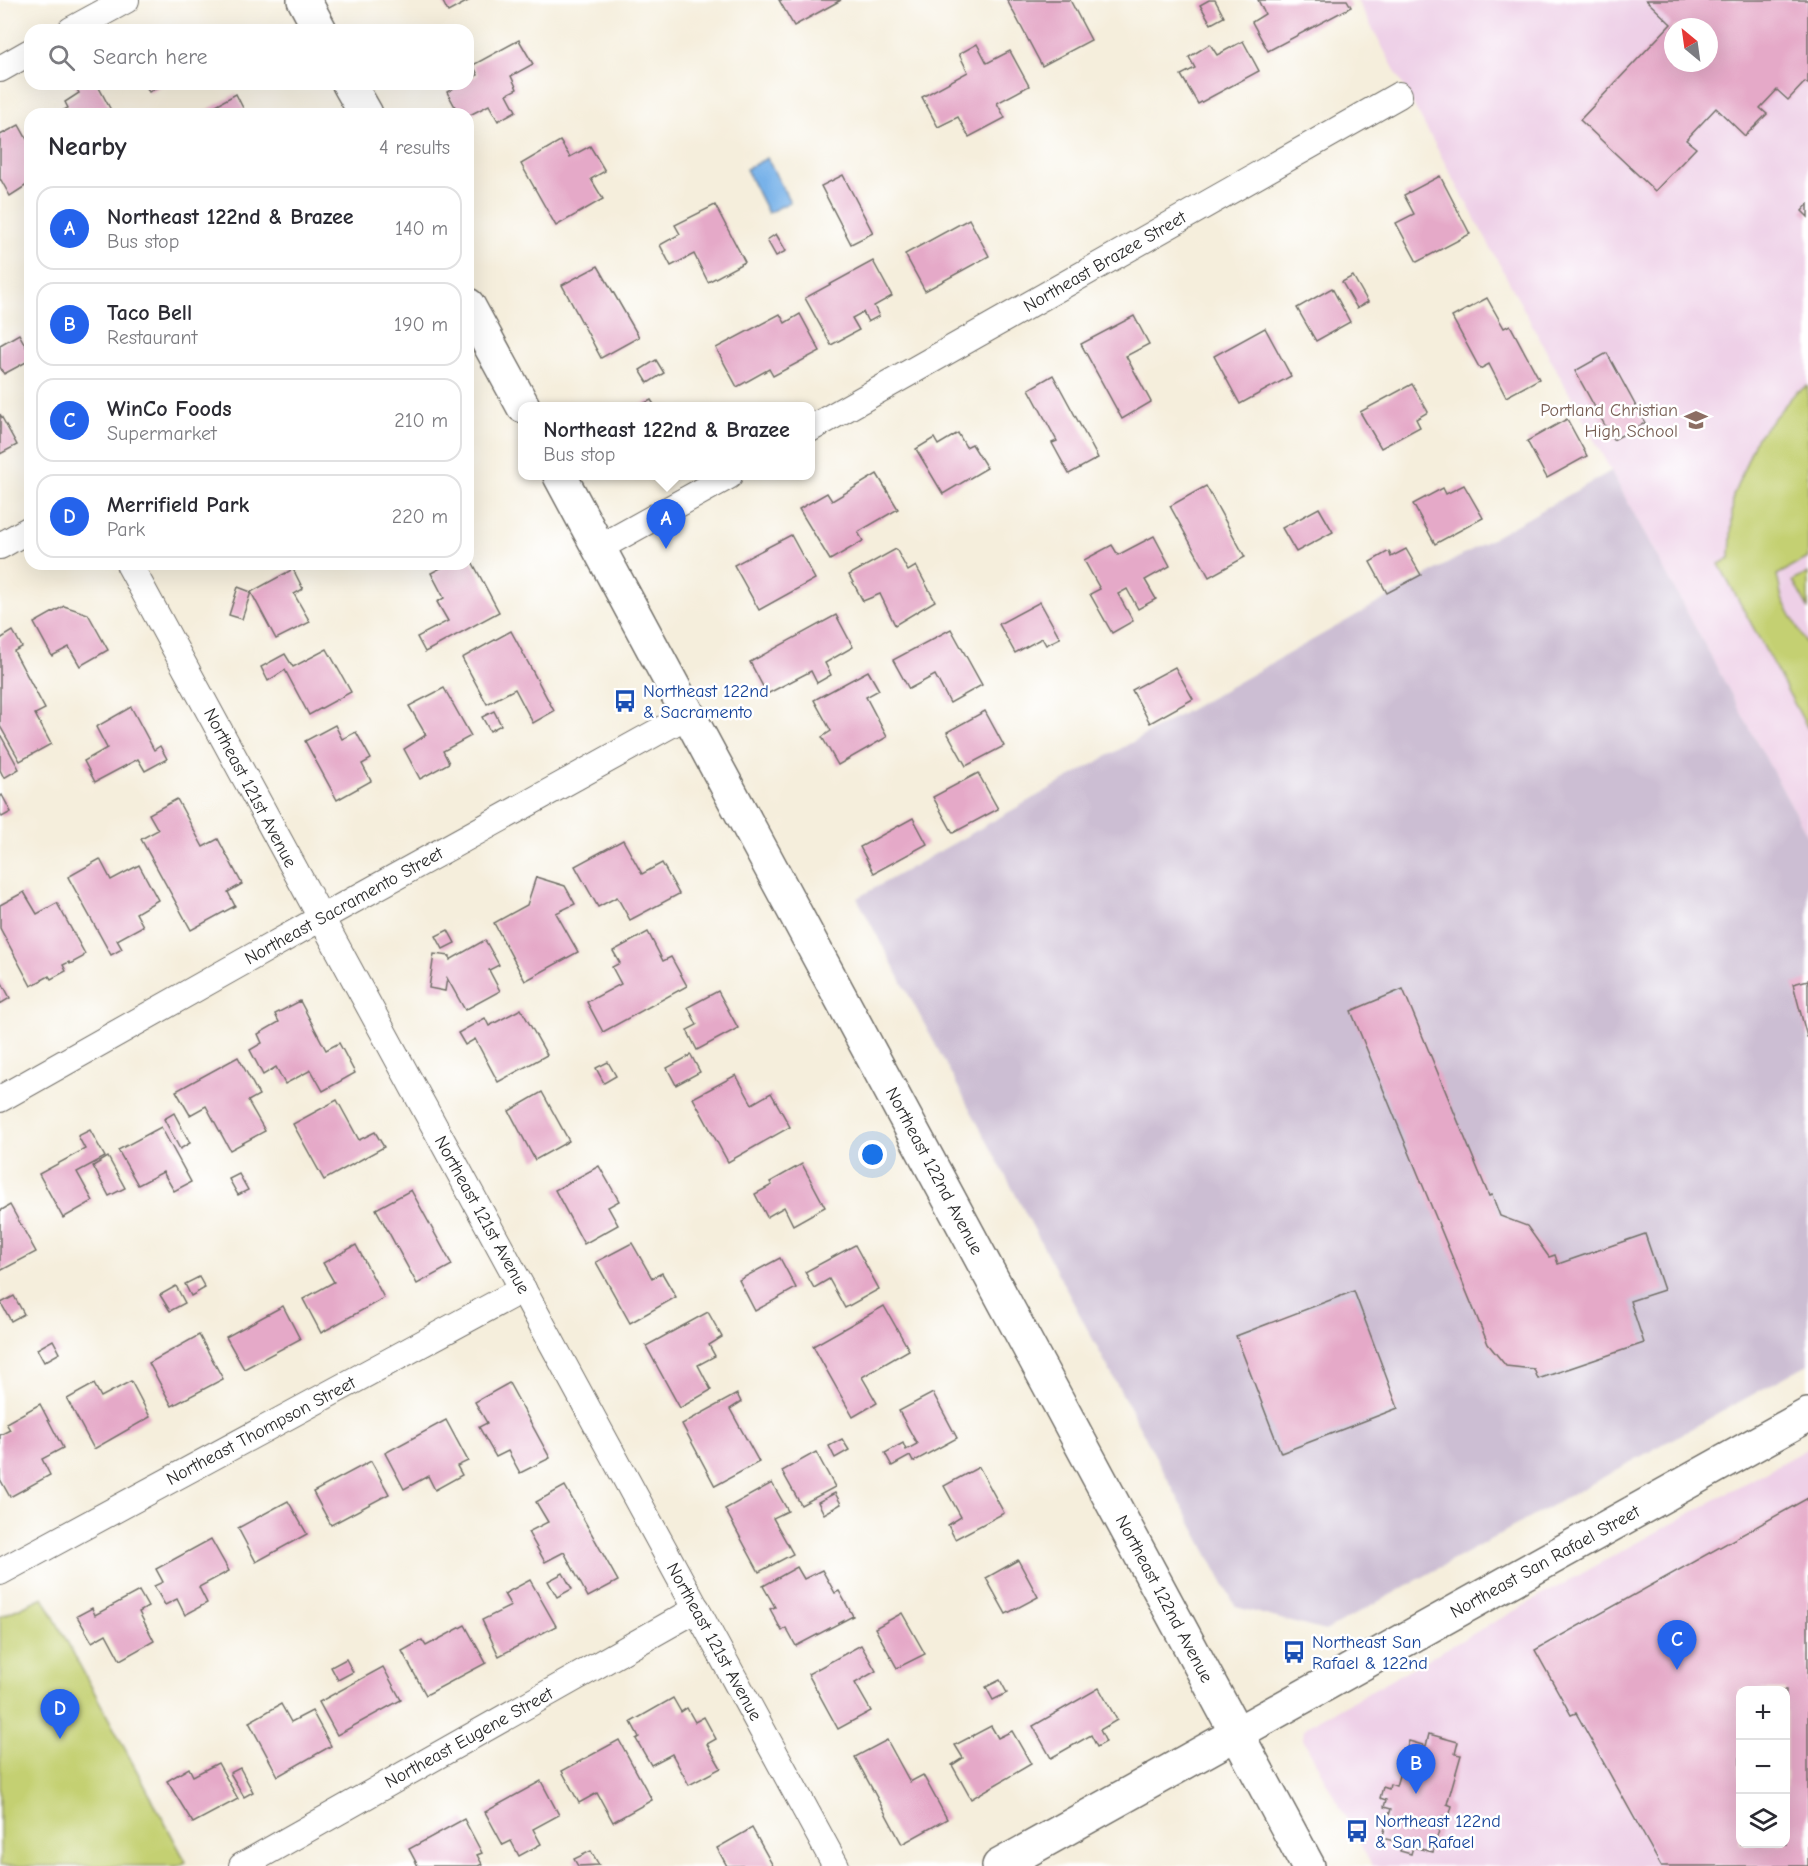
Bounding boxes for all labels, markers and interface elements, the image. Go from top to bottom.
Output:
north arrow [1664,18,1718,72]
search box [24,24,474,90]
icon: search [45,41,78,74]
text: Search here [93,44,208,70]
text: Nearby [48,132,127,162]
text: 4 results [379,136,450,159]
text: Northeast 122nd & Brazee [107,204,354,230]
street label: Northeast Brazee Street [1020,206,1191,317]
text: A [64,217,75,240]
text: 140 m [395,217,448,240]
text: Bus stop [107,230,179,253]
text: Taco Bell [107,300,192,326]
text: B [63,313,76,336]
text: 190 m [394,313,448,336]
text: Restaurant [107,326,197,349]
text: WinCo Foods [107,396,232,422]
place label: Portland Christian High School [1540,400,1678,442]
popup [518,402,815,480]
school or university icon: Portland Christian High School [1683,407,1709,433]
text: C [63,409,76,432]
text: 210 m [394,409,448,432]
text: Northeast 122nd & Brazee [543,417,790,443]
text: Supermarket [107,422,217,445]
text: Bus stop [543,443,615,466]
text: Merrifield Park [107,492,249,518]
pin: A [646,500,686,549]
text: D [63,505,76,528]
text: 220 m [392,505,448,528]
text: Park [107,518,145,541]
place label: Northeast 122nd & Sacramento [643,681,769,723]
bus stop icon: Northeast 122nd & Sacramento [612,688,638,714]
street label: Northeast 121st Avenue [199,705,301,871]
street label: Northeast Sacramento Street [241,842,448,969]
street label: Northeast 122nd Avenue [881,1084,987,1258]
street label: Northeast 121st Avenue [430,1132,534,1298]
your location [858,1140,887,1169]
street label: Northeast Thompson Street [163,1372,360,1490]
street label: Northeast San Rafael Street [1447,1501,1644,1623]
street label: Northeast 122nd Avenue [1111,1512,1217,1686]
street label: Northeast 121st Avenue [662,1559,766,1725]
pin: C [1658,1620,1696,1670]
place label: Northeast San Rafael & 122nd [1312,1632,1428,1674]
bus stop icon: Northeast San Rafael & 122nd [1281,1639,1307,1665]
street label: Northeast Eugene Street [381,1683,557,1793]
map controls [1736,1686,1790,1848]
button: + [1736,1686,1790,1740]
pin: D [40,1690,80,1739]
button: − [1736,1740,1790,1794]
pin: B [1396,1744,1436,1794]
button: layers [1736,1794,1790,1848]
place label: Northeast 122nd & San Rafael [1375,1811,1501,1853]
bus stop icon: Northeast 122nd & San Rafael [1344,1818,1370,1844]

